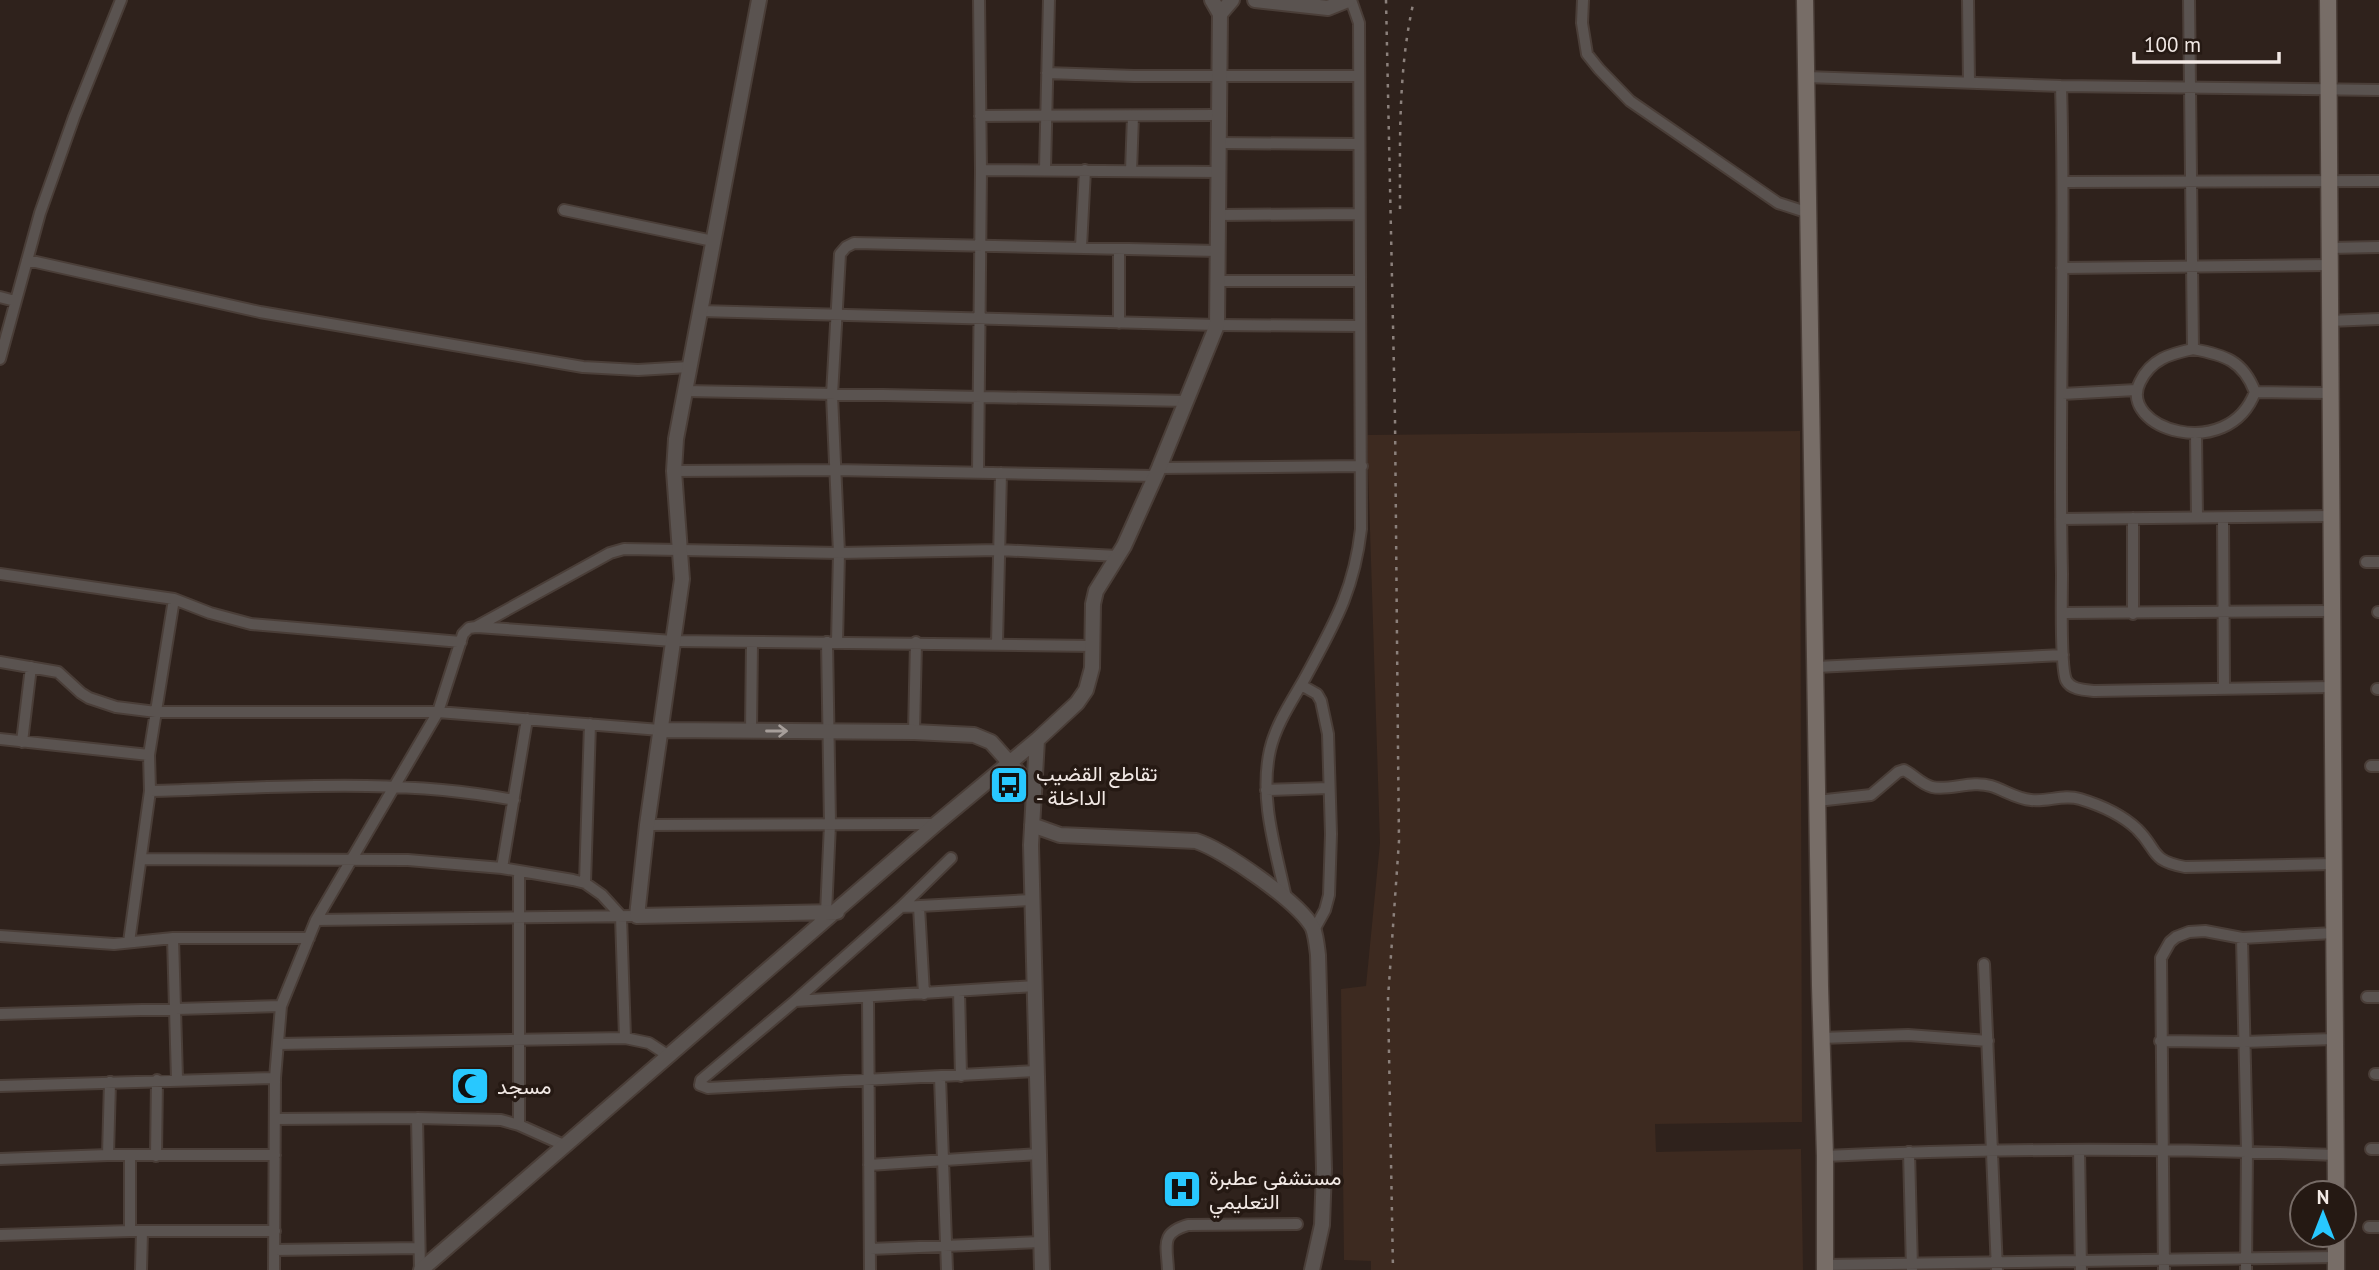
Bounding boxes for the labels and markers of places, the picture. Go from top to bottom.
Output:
place label: تقاطع القضيب - الداخلة [1036,760,1157,811]
bus stop icon: تقاطع القضيب - الداخلة [988,764,1030,806]
mosque icon: مسجد [449,1065,491,1107]
place label: مسجد [497,1073,551,1100]
place label: مستشفى عطبرة التعليمي [1209,1164,1342,1219]
hospital icon: مستشفى عطبرة التعليمي [1161,1168,1203,1210]

